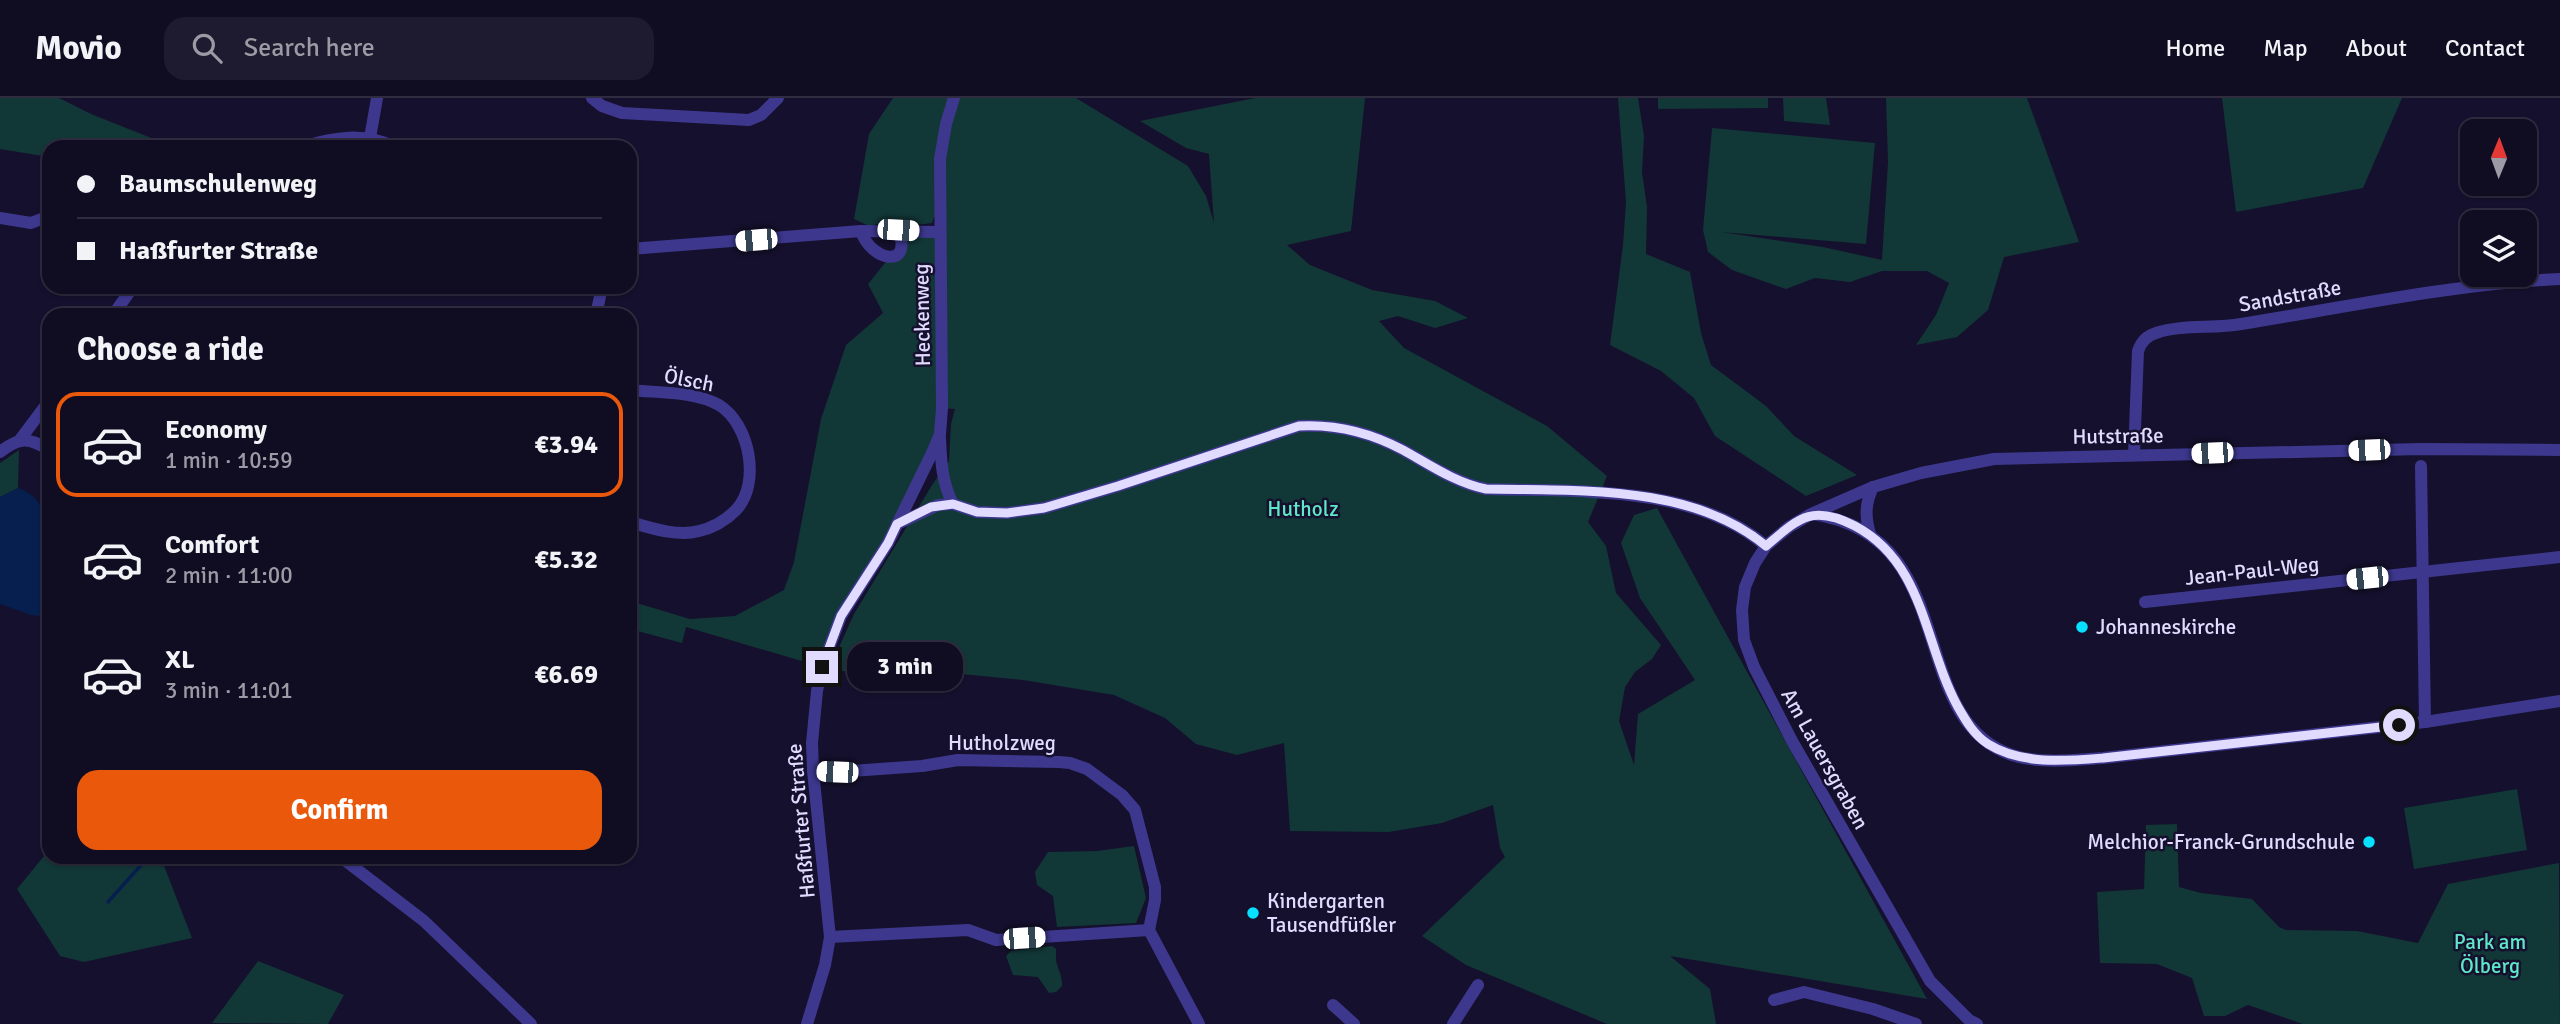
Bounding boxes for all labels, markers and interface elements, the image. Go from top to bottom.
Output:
search box [164,17,654,80]
text: Movio [35,28,122,69]
icon: search [188,29,226,67]
text: Search here [244,32,375,64]
text: Home [2165,33,2225,63]
text: Map [2263,33,2308,63]
text: About [2346,33,2407,63]
text: Contact [2445,33,2525,63]
north arrow [2460,119,2538,196]
map controls [2460,119,2537,287]
text: Baumschulenweg [119,168,317,200]
button: layers [2460,210,2537,287]
car [877,218,920,242]
car [735,228,778,252]
text: Haßfurter Straße [119,235,318,267]
street label: Heckenweg [908,263,936,367]
street label: Sandstraße [2237,274,2343,318]
text: Choose a ride [77,330,264,369]
street label: Ölsch [662,362,716,398]
icon: car [81,413,144,476]
text: Economy [165,414,267,446]
street label: Hutstraße [2072,422,2164,450]
text: €3.94 [534,429,598,461]
car [2348,439,2391,461]
car [2191,442,2234,464]
text: 1 min · 10:59 [165,446,293,475]
park label: Hutholz [1267,496,1339,522]
icon: car [81,528,144,591]
text: Comfort [165,529,259,561]
text: €5.32 [534,544,598,576]
street label: Jean-Paul-Weg [2184,551,2320,591]
text: 2 min · 11:00 [165,561,293,590]
car [2346,565,2389,591]
place label: Johanneskirche [2096,614,2236,640]
marker: Johanneskirche [2074,619,2090,635]
callout: 3 min [846,642,962,692]
icon: car [81,643,144,706]
text: XL [165,644,195,676]
route end [806,651,838,683]
text: 3 min [877,652,933,681]
text: €6.69 [534,659,598,691]
text: 3 min · 11:01 [165,676,293,705]
street label: Am Lauersgraben [1776,684,1874,834]
route start [2383,709,2415,741]
street label: Hutholzweg [948,730,1056,756]
street label: Haßfurter Straße [781,742,821,900]
car [816,761,859,783]
button: Confirm [77,770,602,850]
place label: Melchior-Franck-Grundschule [2087,829,2355,855]
marker: Melchior-Franck-Grundschule [2361,834,2377,850]
place label: Kindergarten Tausendfüßler [1267,888,1396,938]
marker: Kindergarten Tausendfüßler [1245,905,1261,921]
car [1003,926,1046,950]
park label: Park am Ölberg [2454,929,2526,979]

